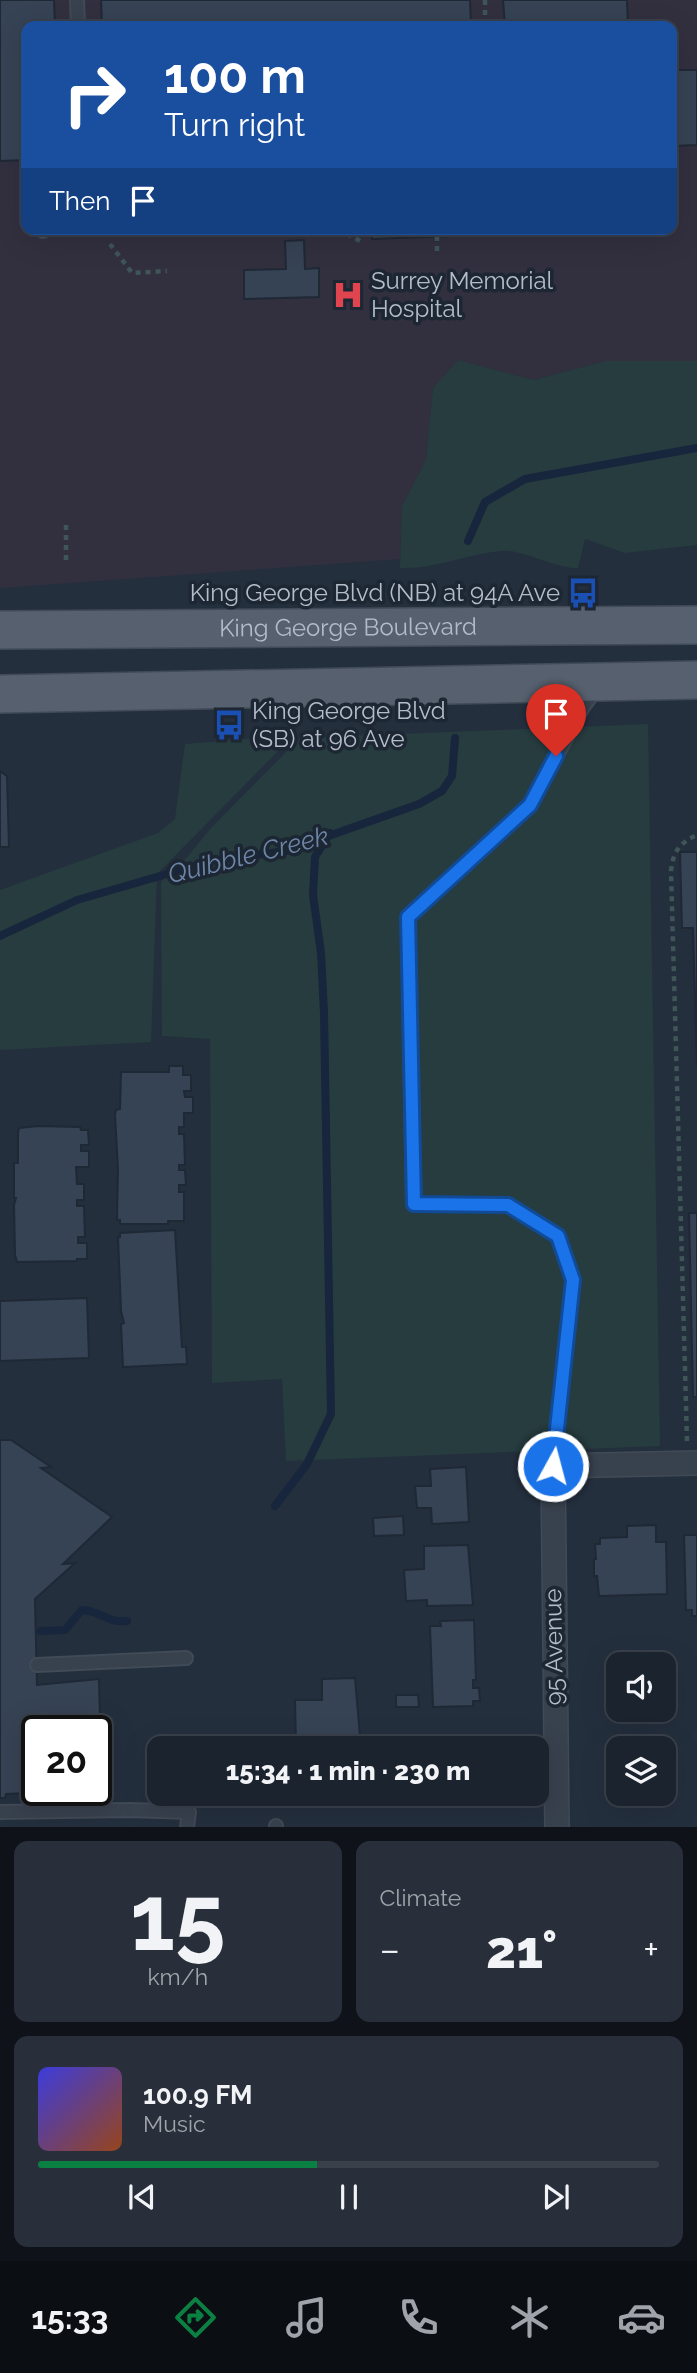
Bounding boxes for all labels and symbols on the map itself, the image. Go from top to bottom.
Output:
place label: Surrey Memorial Hospital [371,266,554,323]
hospital icon: Surrey Memorial Hospital [331,278,365,312]
bus stop icon: King George Blvd (NB) at 94A Ave [566,576,600,610]
place label: King George Blvd (NB) at 94A Ave [190,578,560,607]
street label: King George Boulevard [219,612,477,642]
pin [526,684,586,756]
place label: King George Blvd (SB) at 96 Ave [252,696,446,753]
bus stop icon: King George Blvd (SB) at 96 Ave [212,708,246,742]
water label: Quibble Creek [165,821,331,889]
position arrow [516,1429,590,1503]
street label: 95 Avenue [538,1588,569,1706]
speed limit sign: 20 [21,1715,112,1806]

